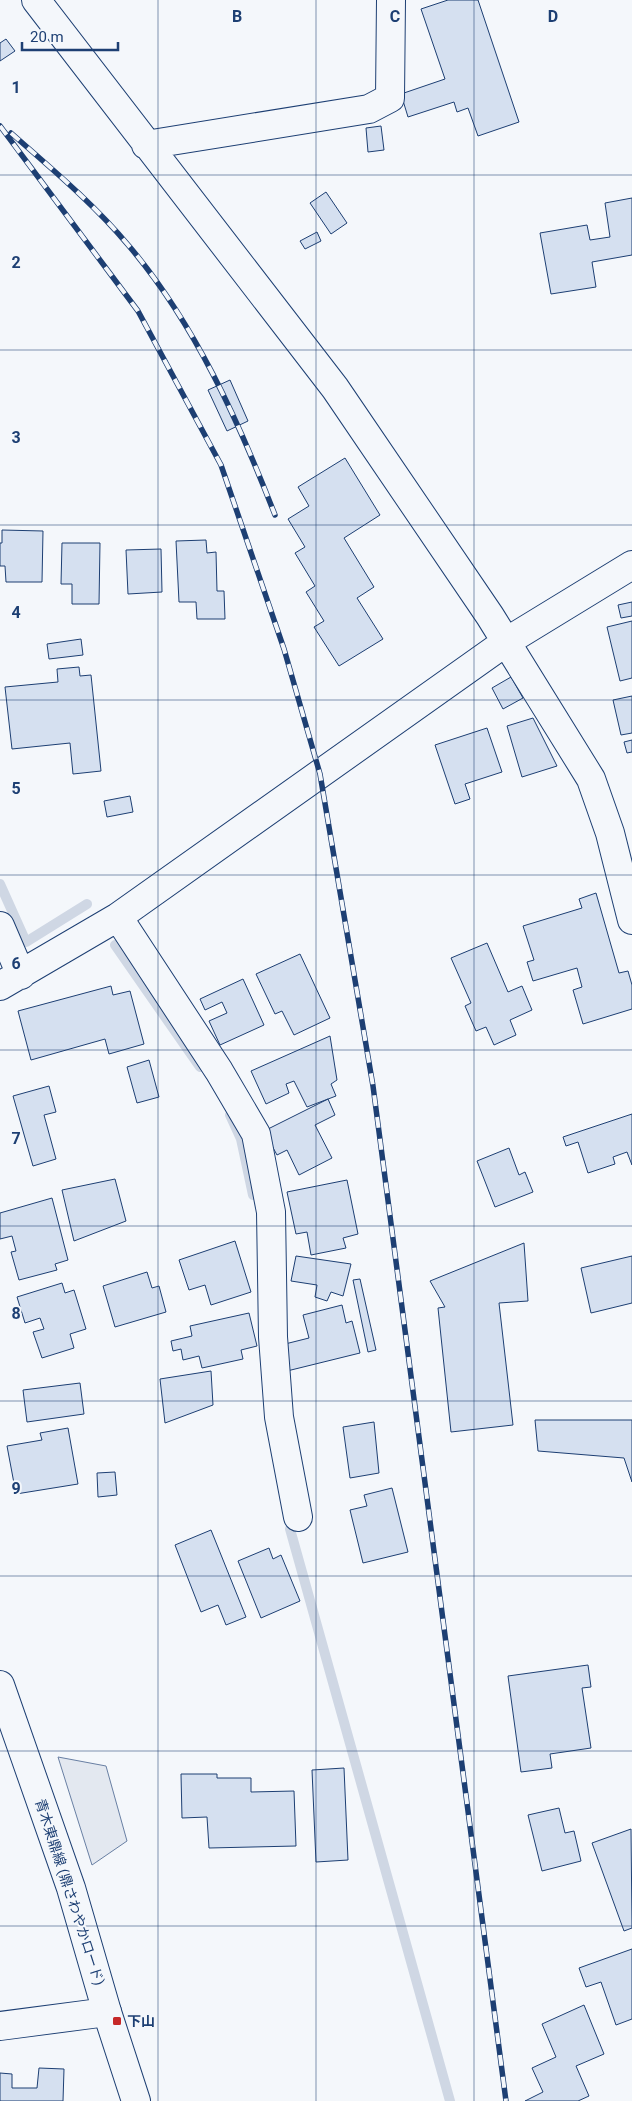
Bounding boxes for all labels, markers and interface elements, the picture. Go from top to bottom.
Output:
text: B [232,7,242,26]
text: C [390,7,400,26]
text: D [548,7,558,26]
scale bar [22,20,119,52]
text: 20 m [30,28,64,46]
text: 1 [11,78,21,97]
text: 2 [11,253,21,272]
text: 3 [11,428,21,447]
text: 4 [11,603,21,622]
text: 5 [11,779,21,798]
text: 6 [11,954,21,973]
text: 7 [11,1129,21,1148]
text: 8 [11,1304,21,1323]
text: 9 [11,1479,21,1498]
street label: 青木東鼎線 (鼎さわやかロード) [31,1797,108,1988]
place label: 下山 [127,2013,155,2029]
marker: 下山 [111,2015,123,2027]

